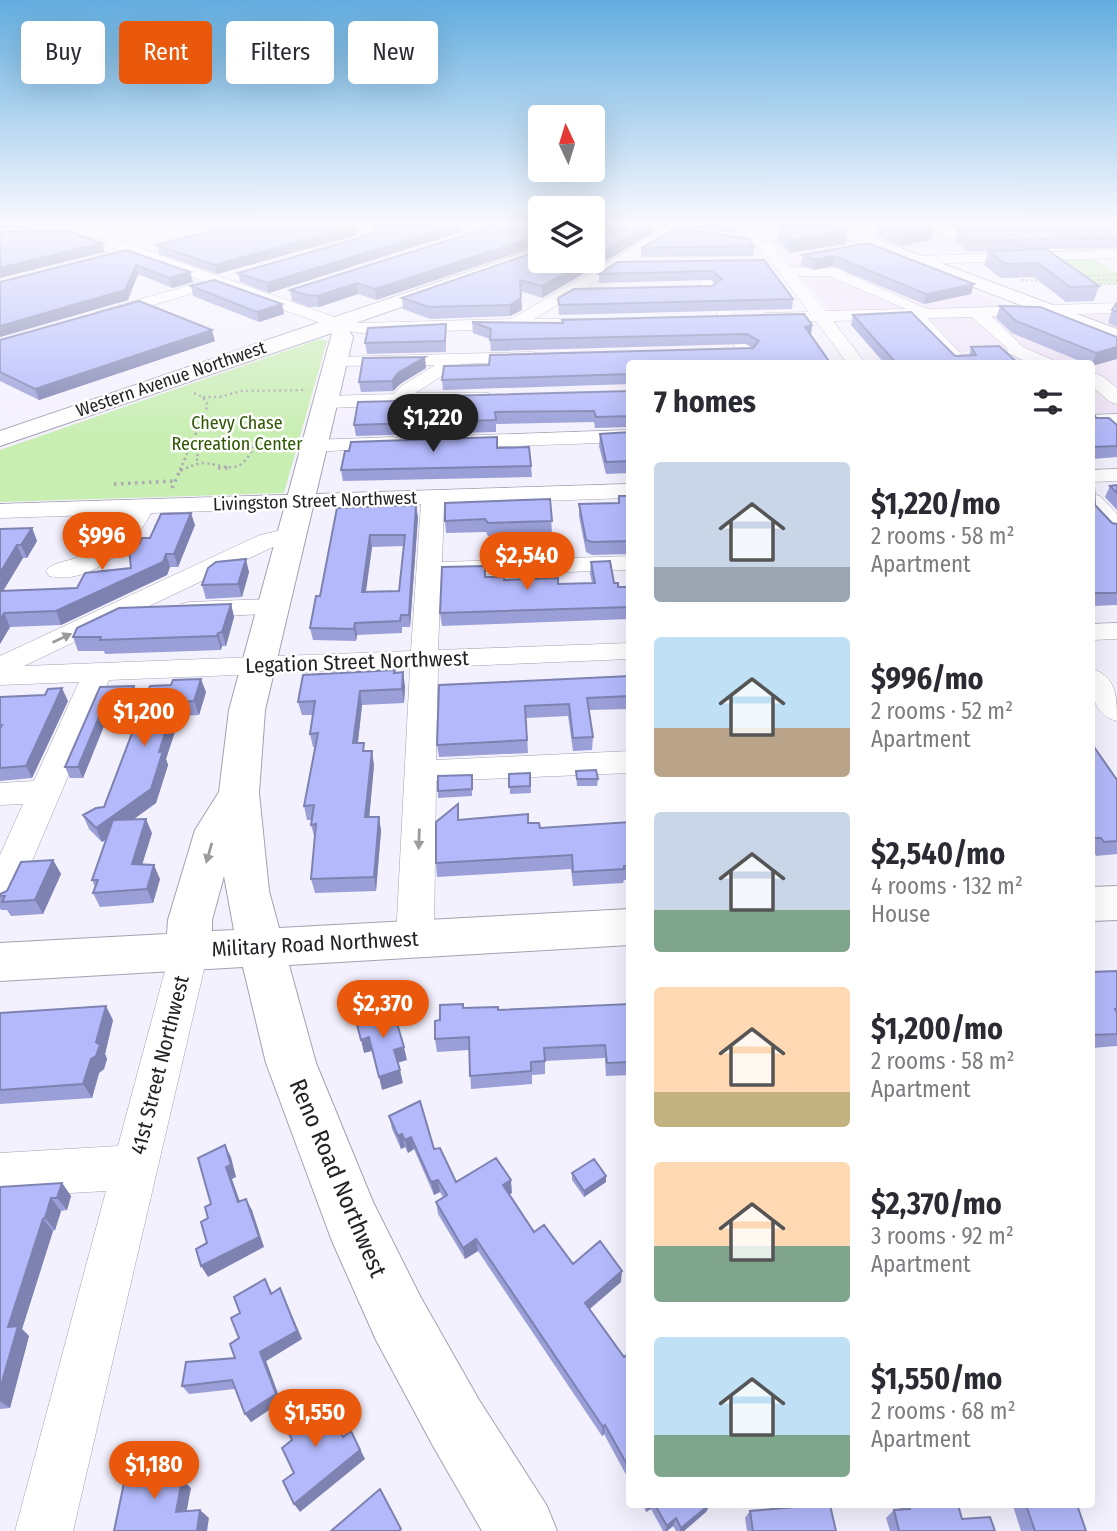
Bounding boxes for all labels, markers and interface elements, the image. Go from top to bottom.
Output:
chip: Buy [21,21,105,84]
chip: Rent [119,21,212,84]
chip: Filters [226,21,334,84]
chip: New [348,21,438,84]
north arrow [528,105,606,182]
map controls [528,105,605,273]
button: layers [528,196,605,273]
street label: Western Avenue Northwest [73,336,269,422]
icon: filters [1029,383,1067,421]
text: 7 homes [654,384,756,420]
pin: $1,220 [376,394,490,454]
text: $1,220 [403,403,463,431]
park label: Chevy Chase Recreation Center [171,412,303,455]
street label: Livingston Street Northwest [213,486,418,516]
text: $1,220/mo [871,486,1001,522]
icon: home [710,490,794,574]
pin: $996 [61,512,143,572]
text: $996 [79,521,125,549]
text: 2 rooms · 58 m² [871,522,1015,550]
pin: $2,540 [470,532,584,592]
text: $2,540 [496,541,558,569]
text: Apartment [871,550,971,578]
one-way arrow [52,632,72,644]
street label: Legation Street Northwest [245,645,469,679]
text: $996/mo [871,661,984,697]
icon: home [710,665,794,749]
pin: $1,200 [87,688,201,748]
text: $1,200 [113,697,175,725]
text: 2 rooms · 52 m² [871,697,1013,725]
text: Apartment [871,725,971,753]
one-way arrow [413,828,424,850]
text: $2,540/mo [871,836,1005,872]
icon: home [710,840,794,924]
one-way arrow [203,843,214,865]
text: 4 rooms · 132 m² [871,872,1023,900]
text: House [871,900,930,928]
street label: Military Road Northwest [211,926,419,962]
street label: 41st Street Northwest [125,973,195,1157]
pin: $2,370 [326,981,440,1040]
text: $2,370 [353,989,413,1017]
text: $1,200/mo [871,1011,1003,1047]
icon: home [710,1015,794,1099]
text: 2 rooms · 58 m² [871,1047,1015,1075]
street label: Reno Road Northwest [284,1075,392,1281]
text: Apartment [871,1075,971,1103]
text: $2,370/mo [871,1186,1002,1222]
icon: home [710,1190,794,1274]
text: 3 rooms · 92 m² [871,1222,1014,1250]
text: Apartment [871,1250,971,1278]
text: $1,550/mo [871,1361,1002,1397]
icon: home [710,1365,794,1449]
pin: $1,550 [258,1390,372,1449]
text: 2 rooms · 68 m² [871,1397,1016,1425]
text: $1,550 [285,1398,345,1426]
text: Apartment [871,1425,971,1453]
pin: $1,180 [97,1442,211,1501]
text: $1,180 [125,1450,183,1478]

